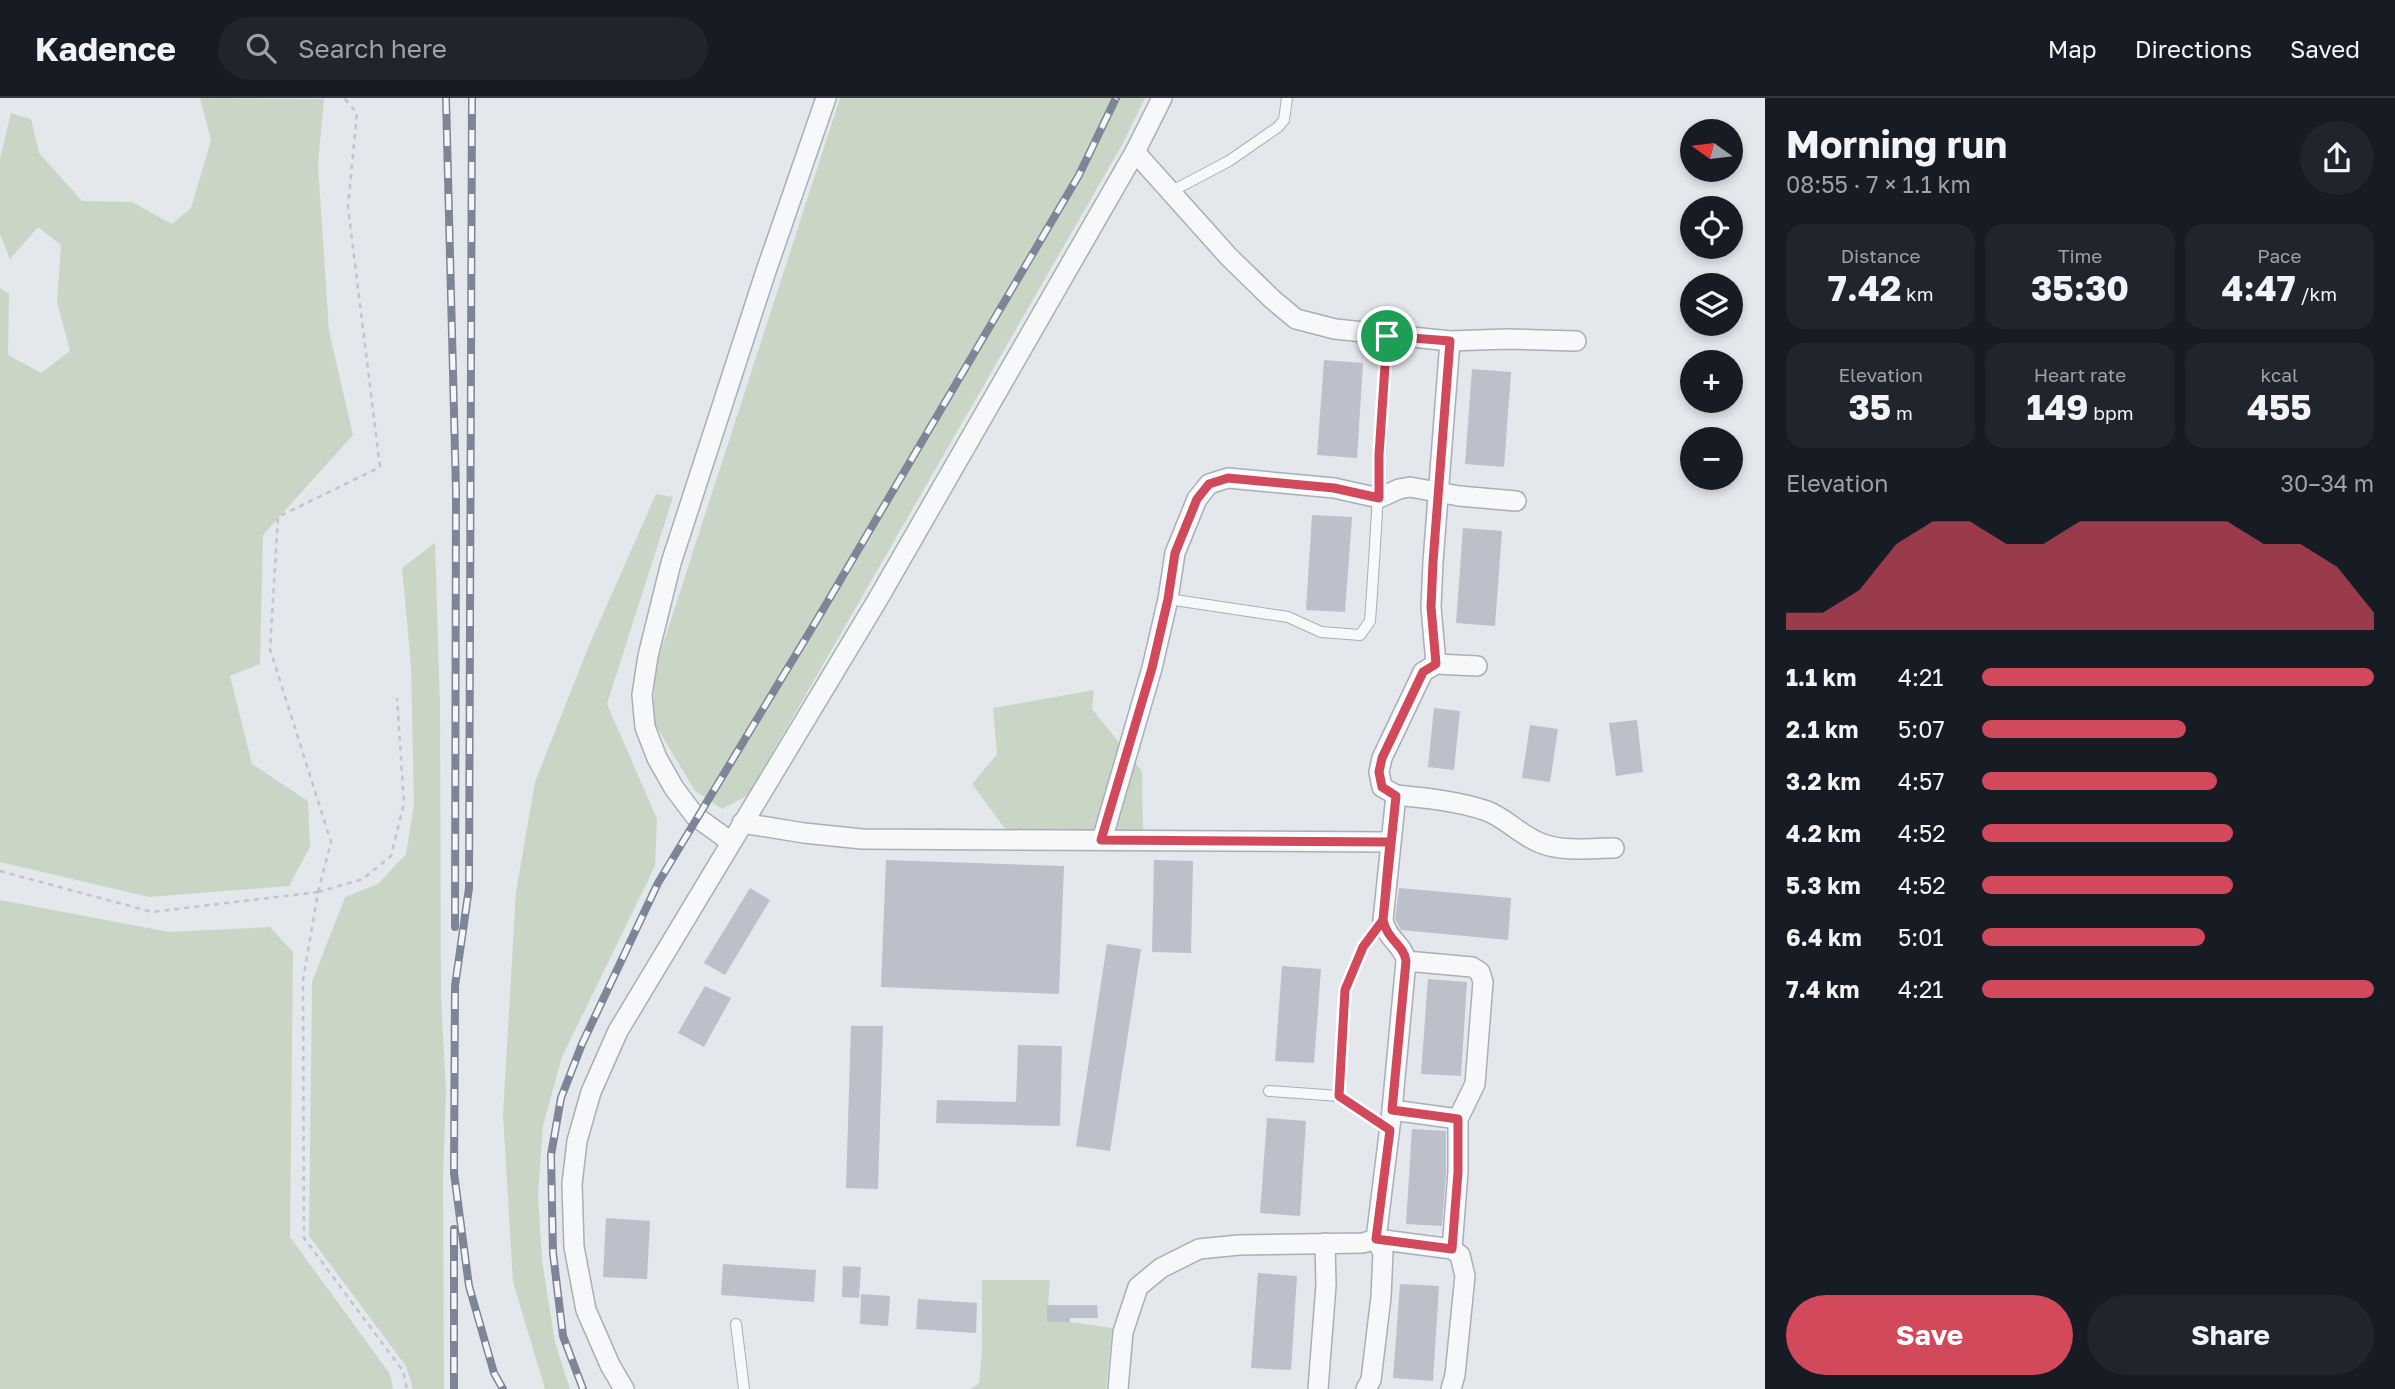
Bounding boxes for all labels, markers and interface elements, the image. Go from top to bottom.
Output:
search box [218,17,708,80]
text: Kadence [35,29,176,68]
icon: search [242,29,280,67]
text: Search here [298,33,447,64]
text: Map [2048,34,2097,63]
text: Directions [2135,34,2252,63]
text: Saved [2290,34,2360,63]
north arrow [1680,119,1743,182]
map controls [1680,119,1743,490]
text: Morning run [1786,121,2007,166]
button: share [2300,121,2374,195]
text: 08:55 · 7 × 1.1 km [1786,170,1971,198]
button: locate [1680,196,1743,259]
text: Distance [1841,244,1921,267]
text: Time [2058,244,2102,267]
text: Pace [2257,244,2302,267]
text: 7.42 [1828,267,1901,309]
text: 35:30 [2031,267,2129,309]
text: 4:47 [2222,267,2296,309]
button: layers [1680,273,1743,336]
text: km [1901,282,1934,305]
text: /km [2296,282,2337,305]
pin [1357,306,1417,366]
icon: arrive [1368,317,1406,355]
button: + [1680,350,1743,413]
text: Elevation [1838,363,1923,386]
text: Heart rate [2034,363,2126,386]
text: kcal [2261,363,2298,386]
text: 35 [1849,386,1891,428]
text: 149 [2026,386,2089,428]
text: 455 [2247,386,2312,428]
text: m [1891,401,1913,424]
text: bpm [2089,401,2134,424]
button: − [1680,427,1743,490]
text: Elevation [1786,469,1888,497]
text: 30–34 m [2281,469,2374,497]
text: 1.1 km [1786,663,1856,691]
text: 4:21 [1898,663,1943,691]
text: 2.1 km [1786,715,1858,743]
text: 5:07 [1898,715,1945,743]
text: 3.2 km [1786,767,1861,795]
text: 4:57 [1898,767,1944,795]
text: 4.2 km [1786,819,1861,847]
text: 4:52 [1898,819,1946,847]
text: 5.3 km [1786,871,1861,899]
text: 4:52 [1898,871,1946,899]
text: 6.4 km [1786,923,1862,951]
text: 5:01 [1898,923,1944,951]
text: 7.4 km [1786,975,1860,1003]
text: 4:21 [1898,975,1943,1003]
button: Save [1786,1295,2073,1375]
button: Share [2087,1295,2374,1375]

